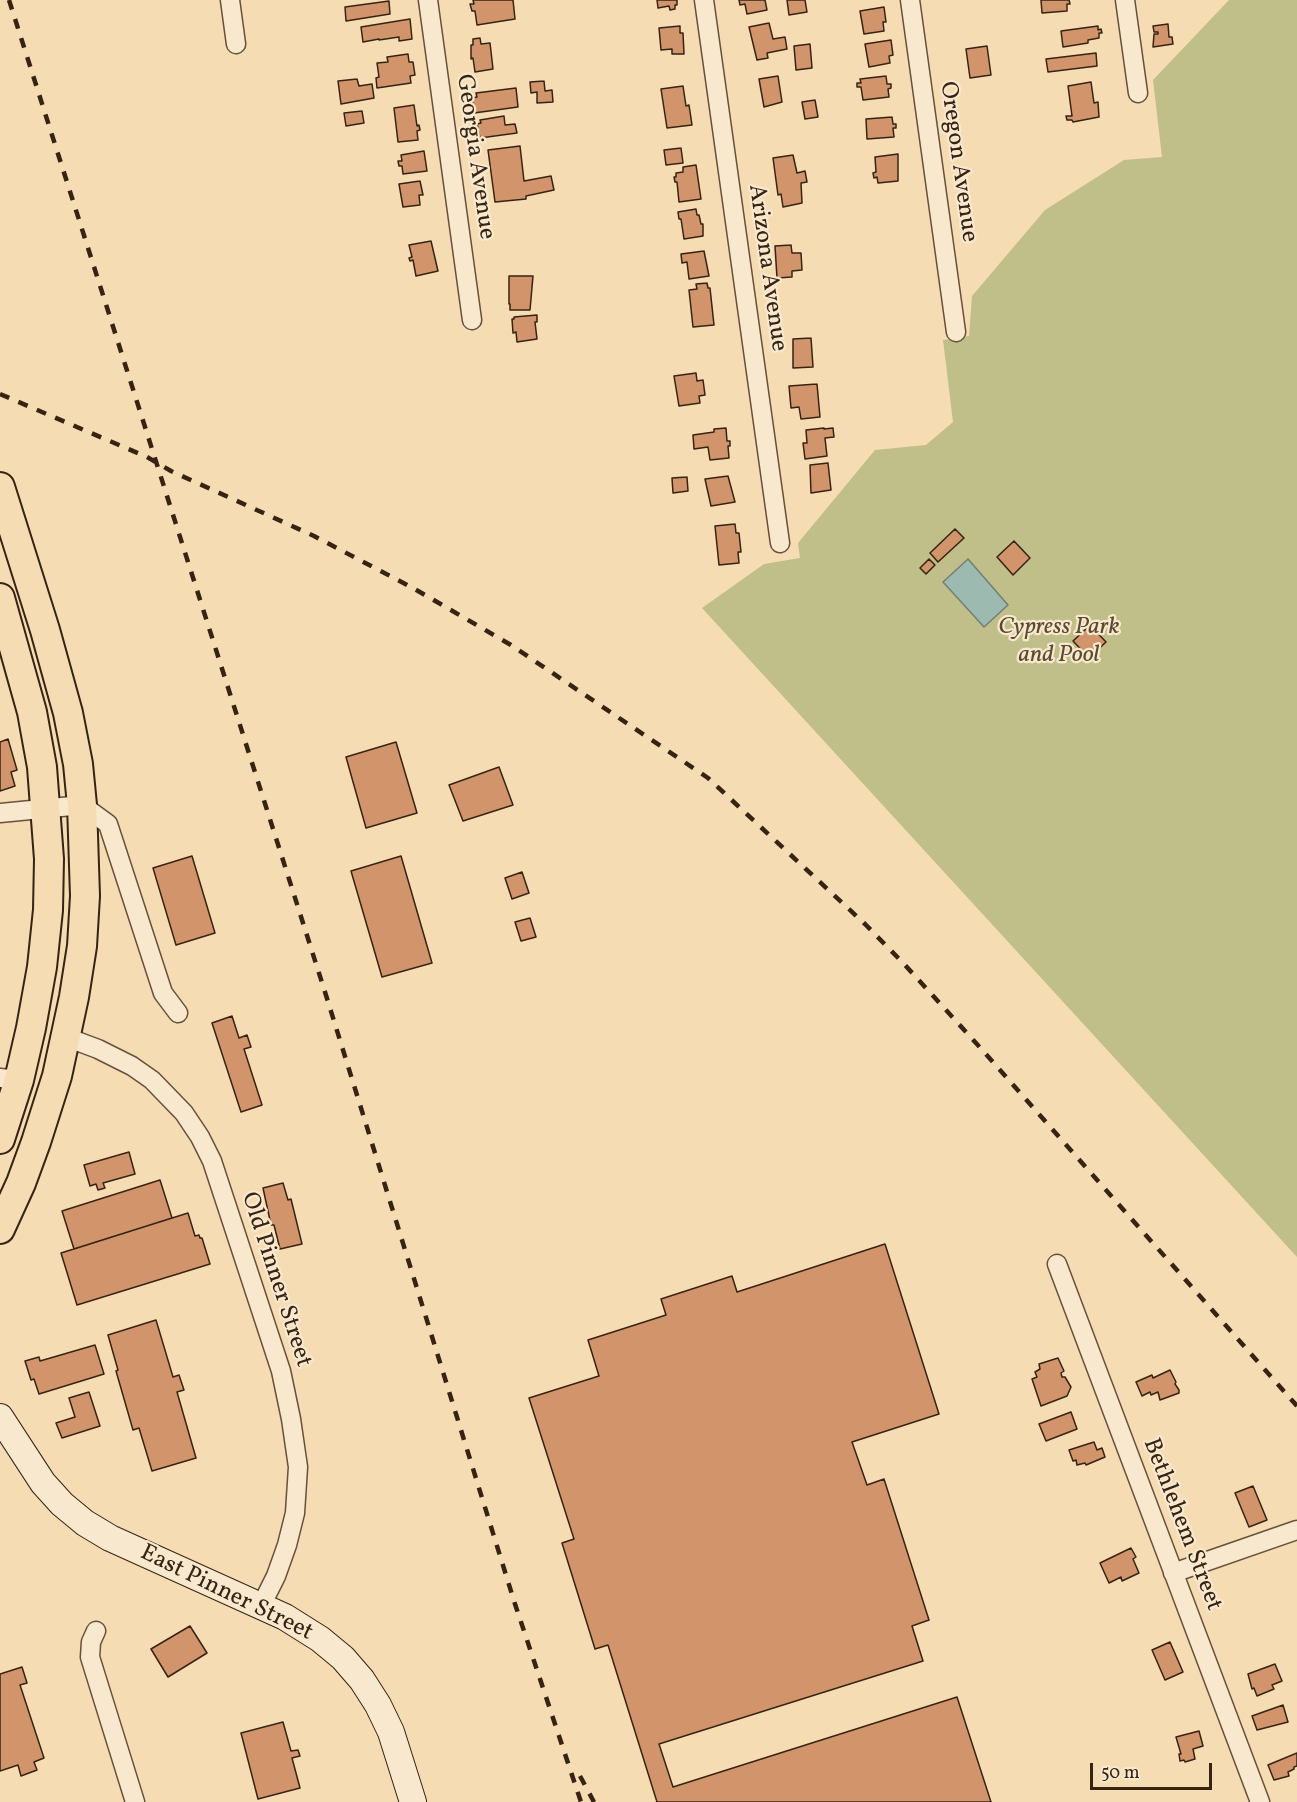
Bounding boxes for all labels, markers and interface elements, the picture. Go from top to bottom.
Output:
street label: Georgia Avenue [448,73,500,241]
street label: Oregon Avenue [931,80,983,244]
street label: Arizona Avenue [740,183,792,353]
park label: Cypress Park and Pool [998,615,1120,671]
street label: Old Pinner Street [233,1189,317,1371]
street label: Bethlehem Street [1135,1435,1227,1615]
street label: East Pinner Street [135,1540,317,1648]
scale bar [1093,1751,1214,1789]
text: 50 m [1101,1761,1140,1786]

